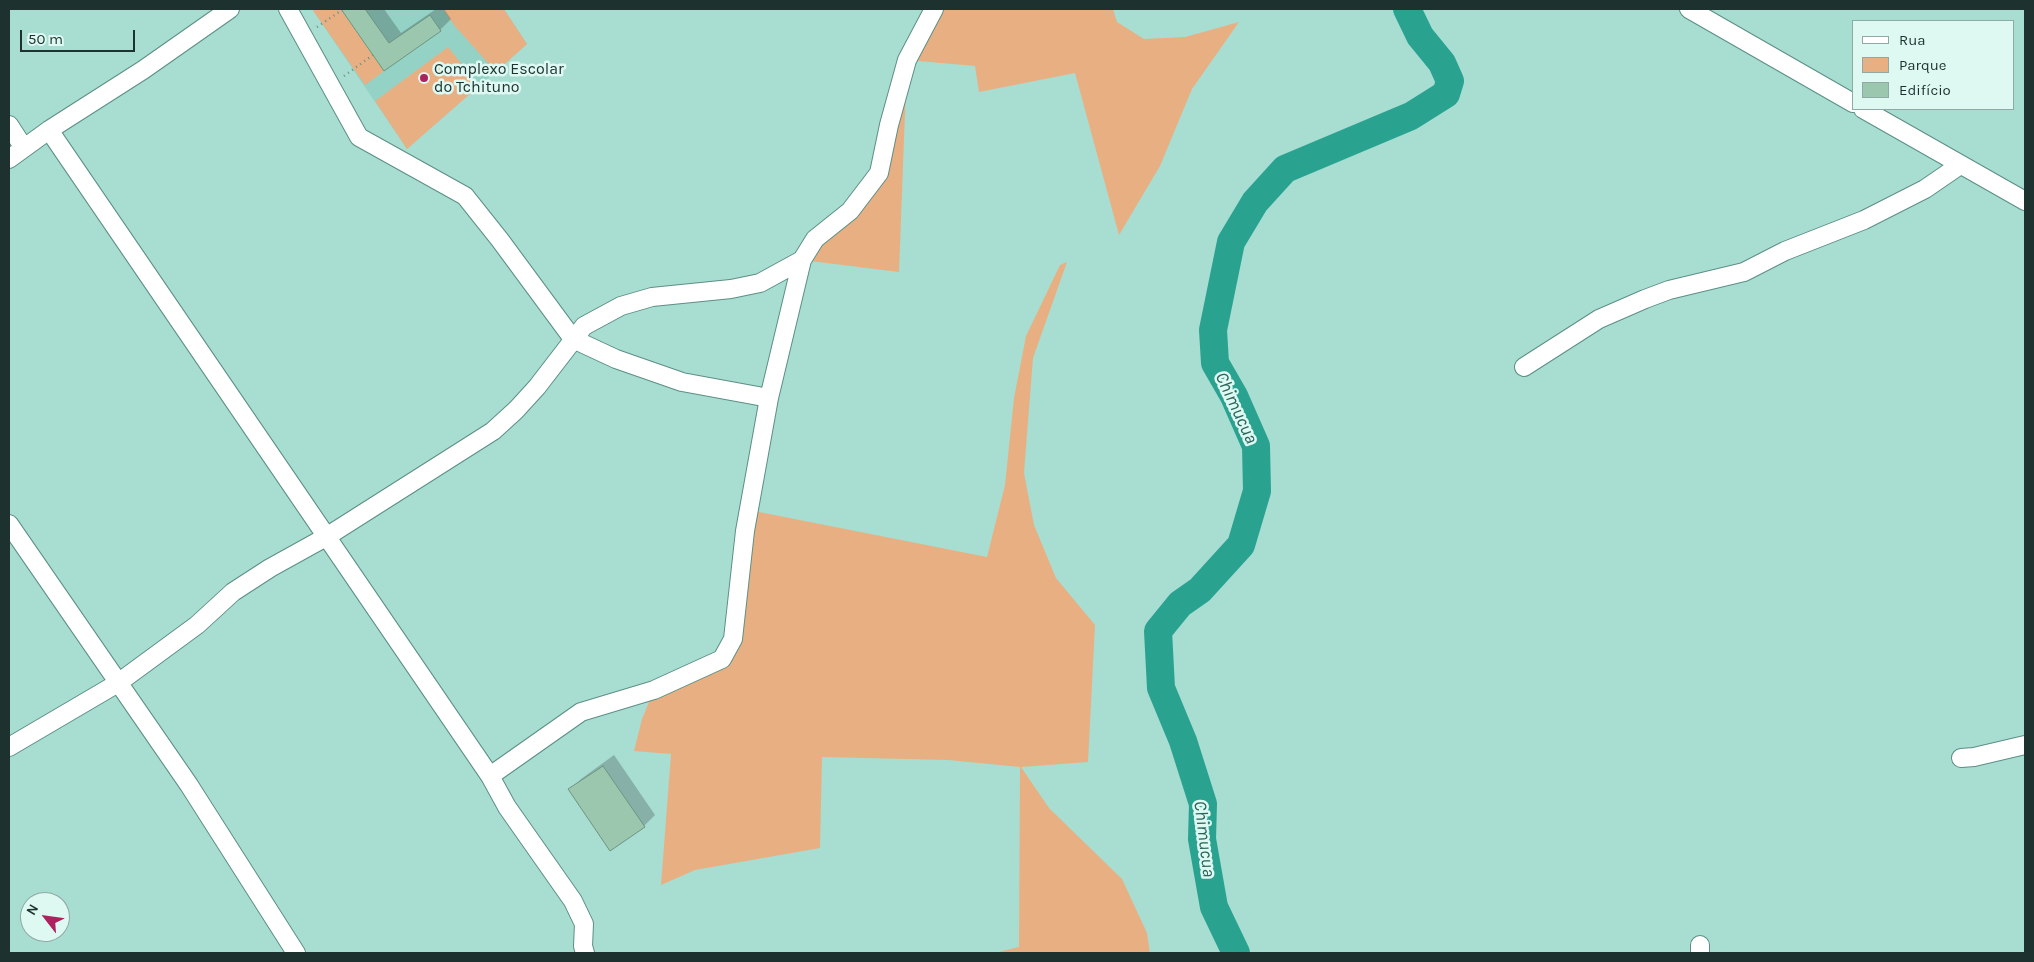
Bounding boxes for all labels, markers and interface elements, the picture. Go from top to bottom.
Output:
scale bar [22,20,138,52]
legend [1852,20,2014,110]
text: 50 m [28,30,63,48]
text: Rua [1899,31,1926,49]
text: Parque [1899,56,1947,74]
place label: Complexo Escolar do Tchituno [434,59,564,97]
marker: Complexo Escolar do Tchituno [418,72,430,84]
text: Edifício [1899,81,1951,99]
water label: Chimucua [1210,369,1262,447]
water label: Chimucua [1189,800,1219,878]
north arrow [20,892,70,942]
text: N [23,901,42,918]

